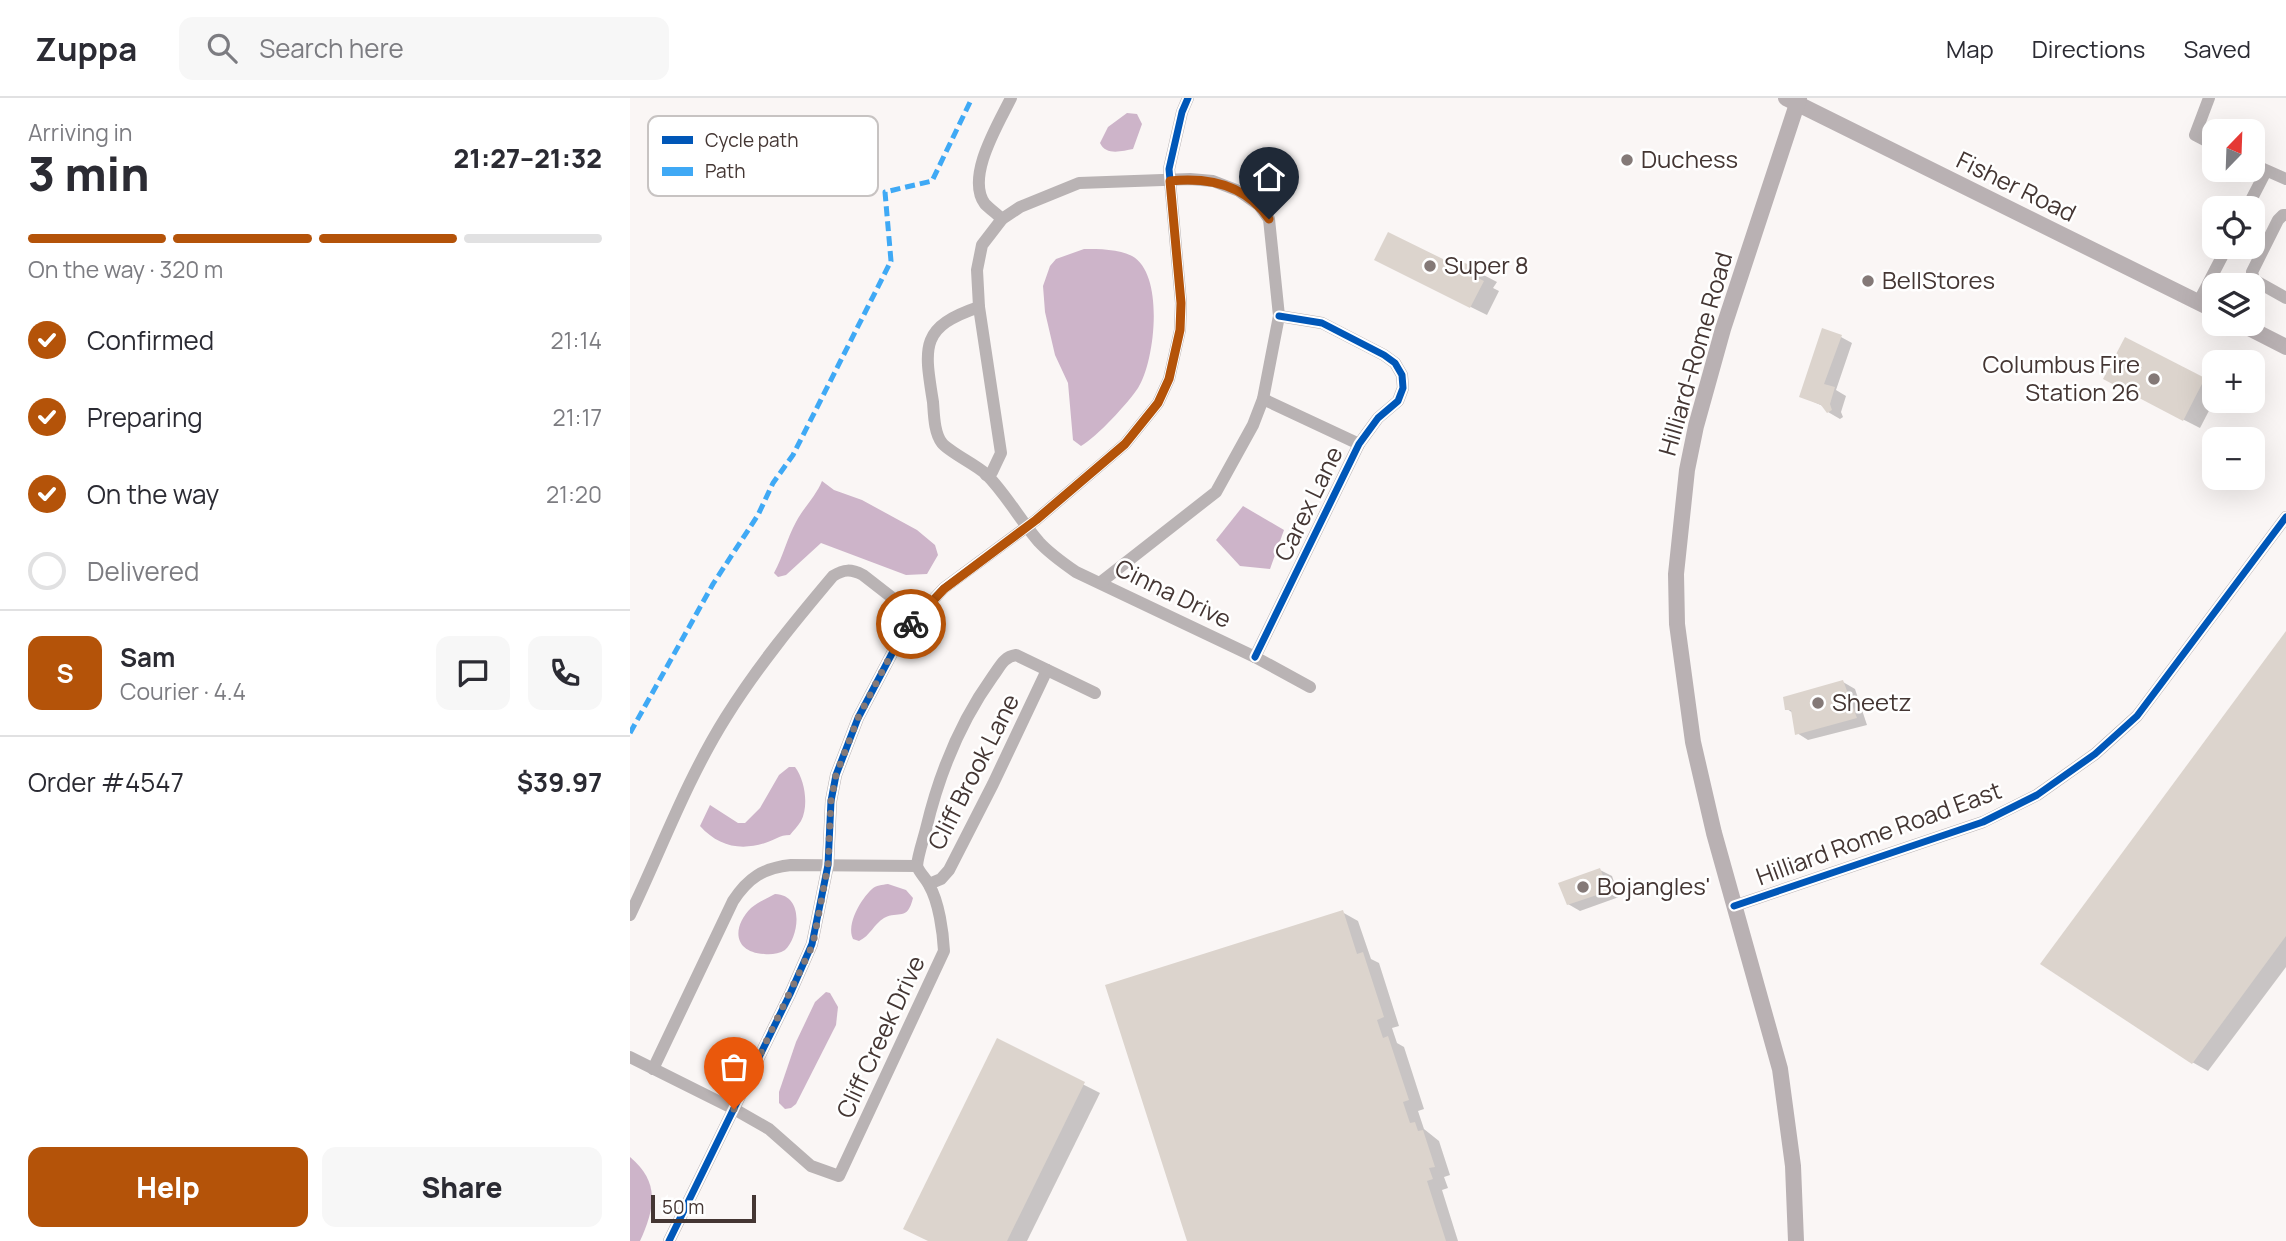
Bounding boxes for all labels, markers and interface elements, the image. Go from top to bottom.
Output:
search box [179,17,669,80]
text: Zuppa [35,26,137,71]
icon: search [203,29,241,67]
text: Search here [259,30,404,66]
text: Map [1946,32,1994,65]
text: Directions [2032,32,2145,65]
text: Saved [2183,32,2251,65]
text: Arriving in [28,116,133,148]
legend [648,116,878,196]
north arrow [2202,119,2264,182]
map controls [2202,119,2265,490]
text: Cycle path [705,127,799,153]
text: 21:27–21:32 [453,140,602,176]
text: 3 min [28,142,149,205]
place label: Duchess [1641,142,1738,175]
street label: Fisher Road [1951,143,2082,229]
pin [1239,147,1299,219]
marker: Duchess [1619,152,1635,168]
text: Path [705,158,745,184]
icon: home [1250,158,1288,196]
button: locate [2202,196,2265,259]
place label: Super 8 [1444,248,1529,281]
street label: Hilliard-Rome Road [1650,248,1739,459]
text: On the way · 320 m [28,253,223,285]
marker: Super 8 [1422,258,1438,274]
place label: BellStores [1882,263,1995,296]
marker: BellStores [1860,273,1876,289]
button: layers [2202,273,2265,336]
icon: check [28,321,66,359]
text: Confirmed [87,322,214,358]
text: 21:14 [551,324,602,356]
place label: Columbus Fire Station 26 [1982,347,2140,408]
button: + [2202,350,2265,413]
marker: Columbus Fire Station 26 [2146,371,2162,387]
icon: check [28,398,66,436]
text: Preparing [87,399,203,435]
text: 21:17 [553,401,602,433]
button: − [2202,427,2265,490]
street label: Carex Lane [1266,441,1350,566]
icon: check [28,475,66,513]
text: On the way [87,476,219,512]
text: 21:20 [546,478,602,510]
street label: Cinna Drive [1110,550,1237,635]
text: Delivered [87,553,199,589]
courier [876,589,946,659]
icon: bike [892,605,930,643]
button: chat [436,636,510,710]
button: phone [528,636,602,710]
text: Sam [120,639,175,675]
text: S [56,655,74,691]
text: Courier · 4.4 [120,675,246,707]
place label: Sheetz [1832,685,1911,718]
street label: Cliff Brook Lane [919,688,1026,855]
marker: Sheetz [1810,695,1826,711]
text: Order #4547 [28,764,184,800]
text: $39.97 [517,764,602,800]
street label: Hilliard Rome Road East [1751,773,2006,892]
place label: Bojangles' [1597,869,1711,902]
marker: Bojangles' [1575,879,1591,895]
street label: Cliff Creek Drive [828,950,932,1123]
pin [704,1037,764,1109]
icon: bag [715,1048,753,1086]
button: Help [28,1147,308,1227]
button: Share [322,1147,602,1227]
scale bar [651,1192,756,1224]
text: 50 m [662,1194,704,1220]

